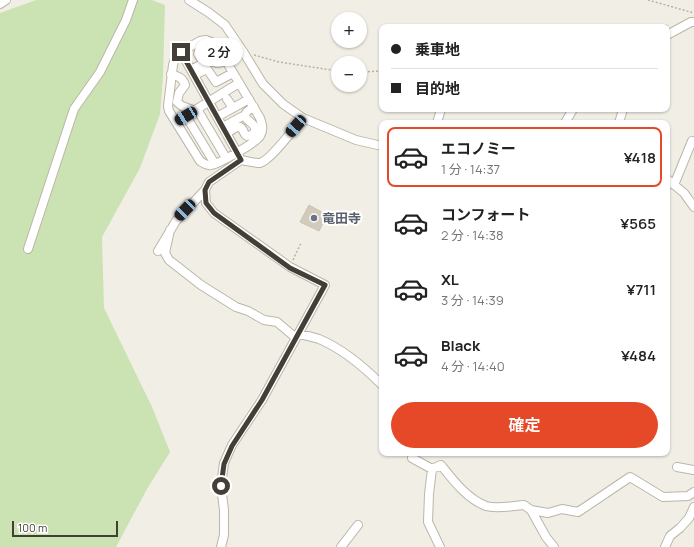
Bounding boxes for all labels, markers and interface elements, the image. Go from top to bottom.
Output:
map controls [331,12,367,92]
button: + [331,12,367,48]
callout: 2 分 [195,38,243,66]
text: 乗車地 [415,39,460,60]
route end [172,43,190,61]
text: 2 分 [207,43,231,61]
button: − [331,56,367,92]
text: 目的地 [415,78,460,99]
car [173,105,199,127]
car [284,113,308,139]
text: エコノミー [441,138,516,159]
icon: car [393,139,429,175]
text: ¥418 [624,147,656,168]
text: 1 分 · 14:37 [441,160,500,178]
car [172,197,198,223]
text: コンフォート [441,204,531,225]
icon: car [393,205,429,241]
place label: 竜田寺 [322,209,361,227]
marker: 竜田寺 [309,213,319,223]
text: ¥565 [620,213,656,234]
text: 2 分 · 14:38 [441,226,504,244]
text: XL [441,269,459,290]
icon: car [393,271,429,307]
text: ¥711 [627,279,656,300]
text: 3 分 · 14:39 [441,291,504,309]
text: Black [441,335,480,356]
icon: car [393,337,429,373]
text: ¥484 [621,345,656,366]
text: 4 分 · 14:40 [441,357,505,375]
button: 確定 [391,402,658,448]
route start [212,477,230,495]
scale bar [12,519,118,538]
text: 100 m [18,520,47,535]

